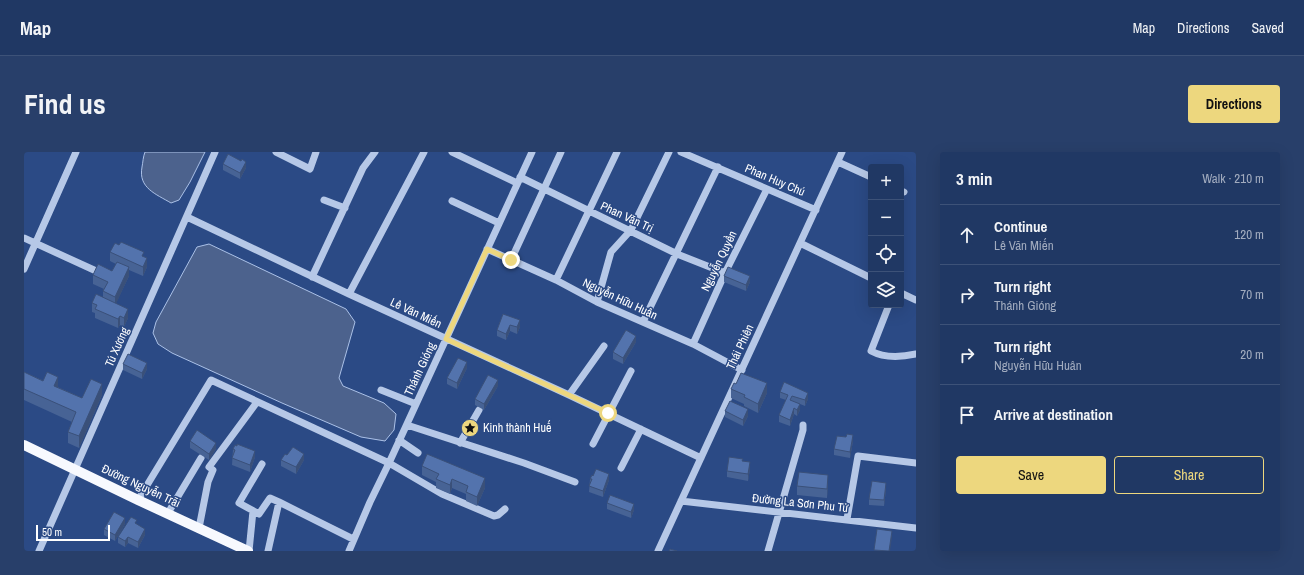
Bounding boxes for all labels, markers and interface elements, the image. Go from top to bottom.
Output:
text: Map [20,15,51,41]
text: Map [1133,19,1155,37]
text: Directions [1177,19,1229,37]
text: Saved [1251,19,1284,37]
text: Find us [24,85,106,123]
button: Directions [1188,85,1280,123]
street label: Phan Huy Chú [742,160,808,200]
map controls [868,164,904,308]
button: + [868,164,904,200]
text: 3 min [956,167,992,190]
text: Walk · 210 m [1202,170,1264,187]
street label: Phan Văn Trị [598,198,656,236]
button: − [868,200,904,236]
text: Continue [994,216,1047,237]
icon: ahead [956,224,978,246]
text: 120 m [1234,226,1264,243]
street label: Nguyễn Quyền [697,228,741,294]
button: locate [868,236,904,272]
text: Lê Văn Miến [994,237,1054,254]
route end [502,251,520,269]
button: layers [868,272,904,308]
street label: Nguyễn Hữu Huân [580,275,660,323]
text: Turn right [994,276,1051,297]
icon: right [956,284,978,306]
text: 70 m [1240,286,1264,303]
street label: Lê Văn Miến [388,294,444,332]
text: Thánh Gióng [994,297,1056,314]
street label: Thái Phiên [723,322,757,372]
street label: Tú Xương [101,324,133,369]
text: Turn right [994,336,1051,357]
street label: Thánh Gióng [401,339,440,398]
icon: right [956,344,978,366]
text: 20 m [1240,346,1264,363]
text: Nguyễn Hữu Huân [994,357,1082,374]
route start [599,404,617,422]
icon: arrive [956,404,978,426]
text: Arrive at destination [994,404,1113,425]
place icon: Kinh thành Huế [460,418,480,438]
place label: Kinh thành Huế [483,420,551,436]
button: Save [956,456,1106,494]
button: Share [1114,456,1264,494]
street label: Đường Nguyễn Trãi [99,461,183,511]
street label: Đường La Sơn Phu Tử [751,490,849,516]
scale bar [36,523,110,542]
text: 50 m [42,525,62,539]

